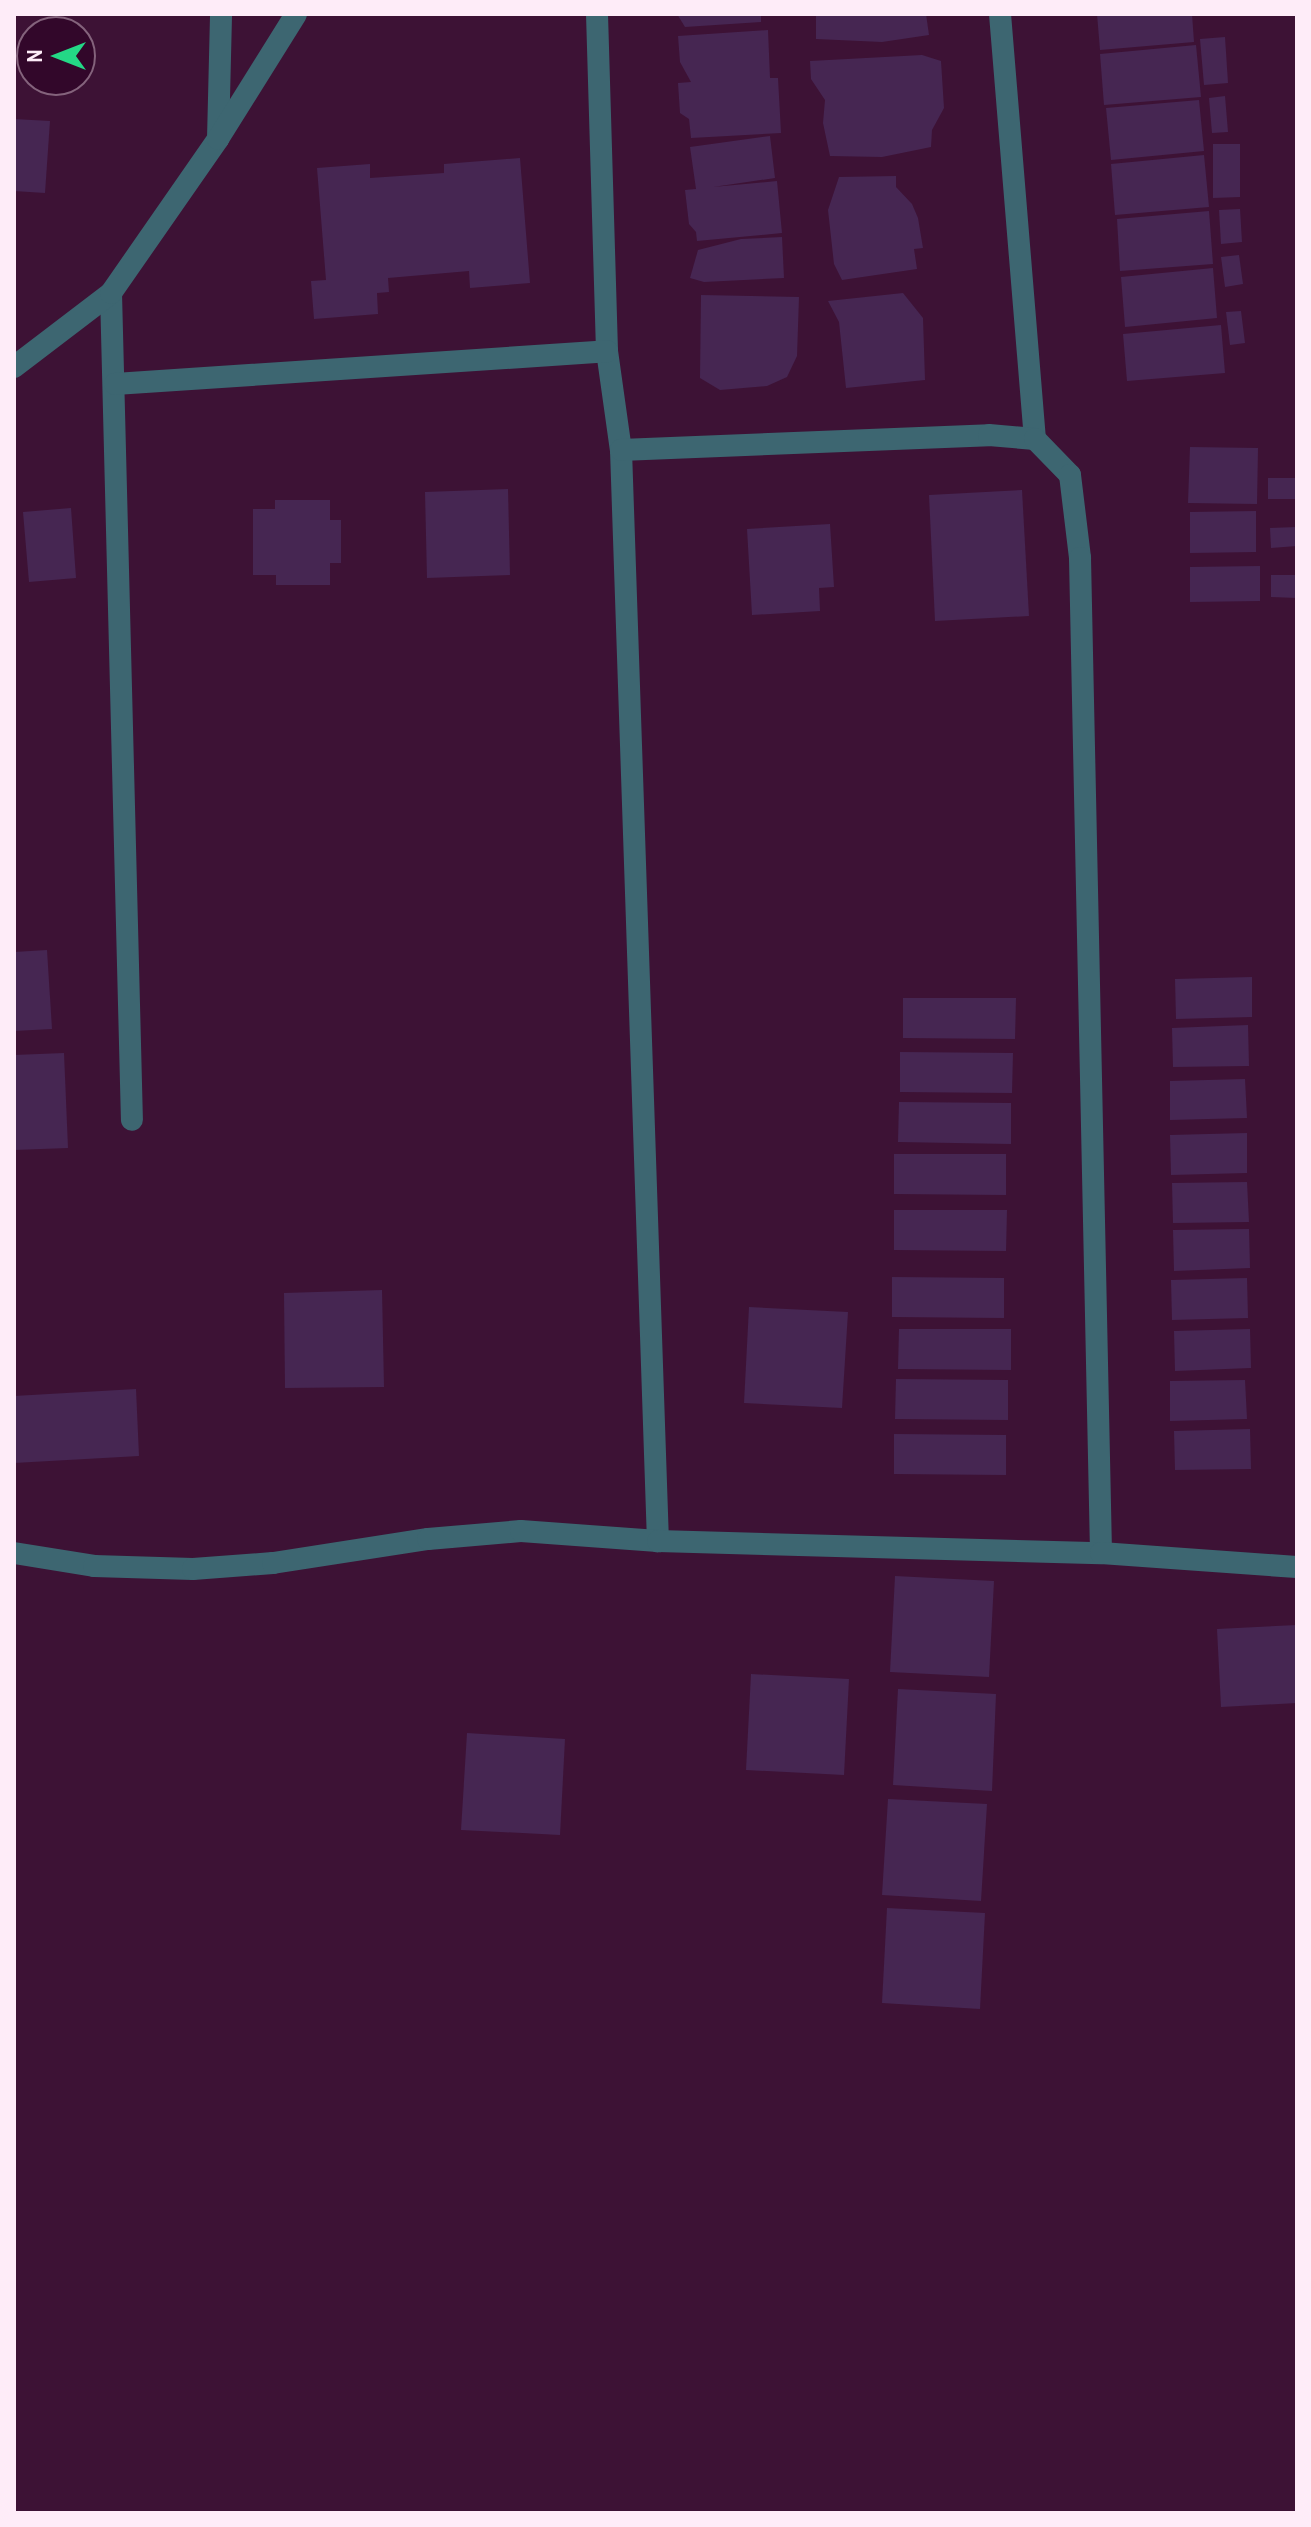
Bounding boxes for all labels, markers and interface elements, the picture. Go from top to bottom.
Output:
north arrow [16,16,96,96]
text: N [19,49,49,63]

